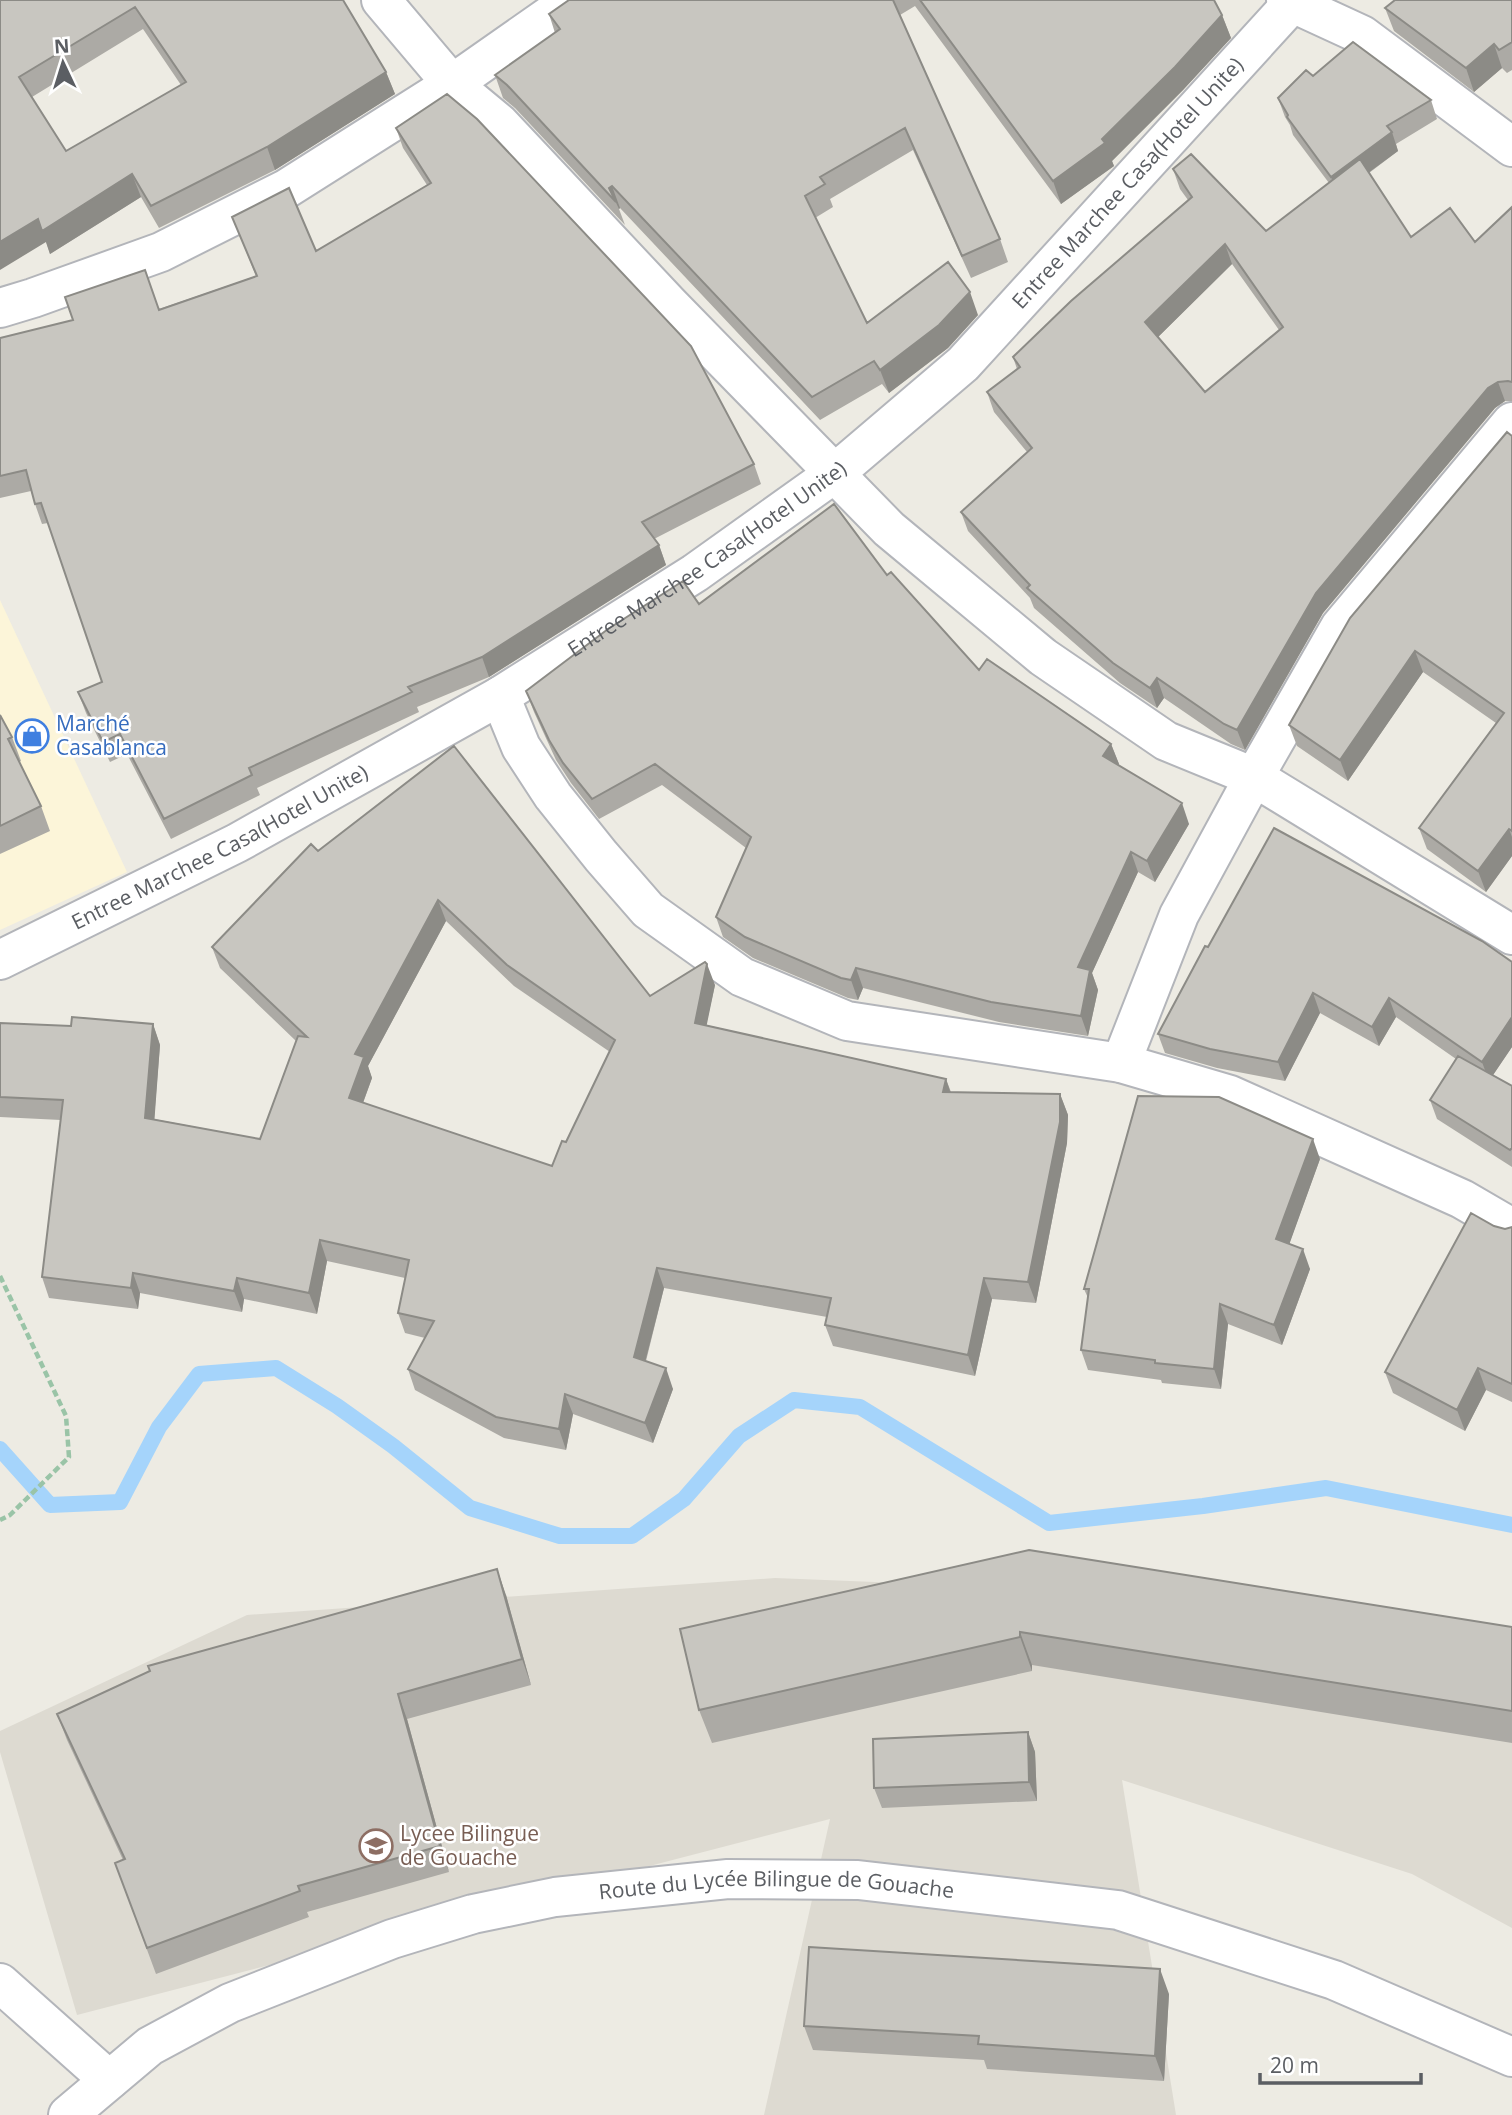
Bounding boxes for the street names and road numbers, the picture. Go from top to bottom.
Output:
street label: Entree Marchee Casa(Hotel Unite) [1005,51,1249,314]
street label: Entree Marchee Casa(Hotel Unite) [562,454,852,663]
street label: Entree Marchee Casa(Hotel Unite) [66,758,373,936]
street label: Route du Lycée Bilingue de Gouache [597,1864,956,1905]

